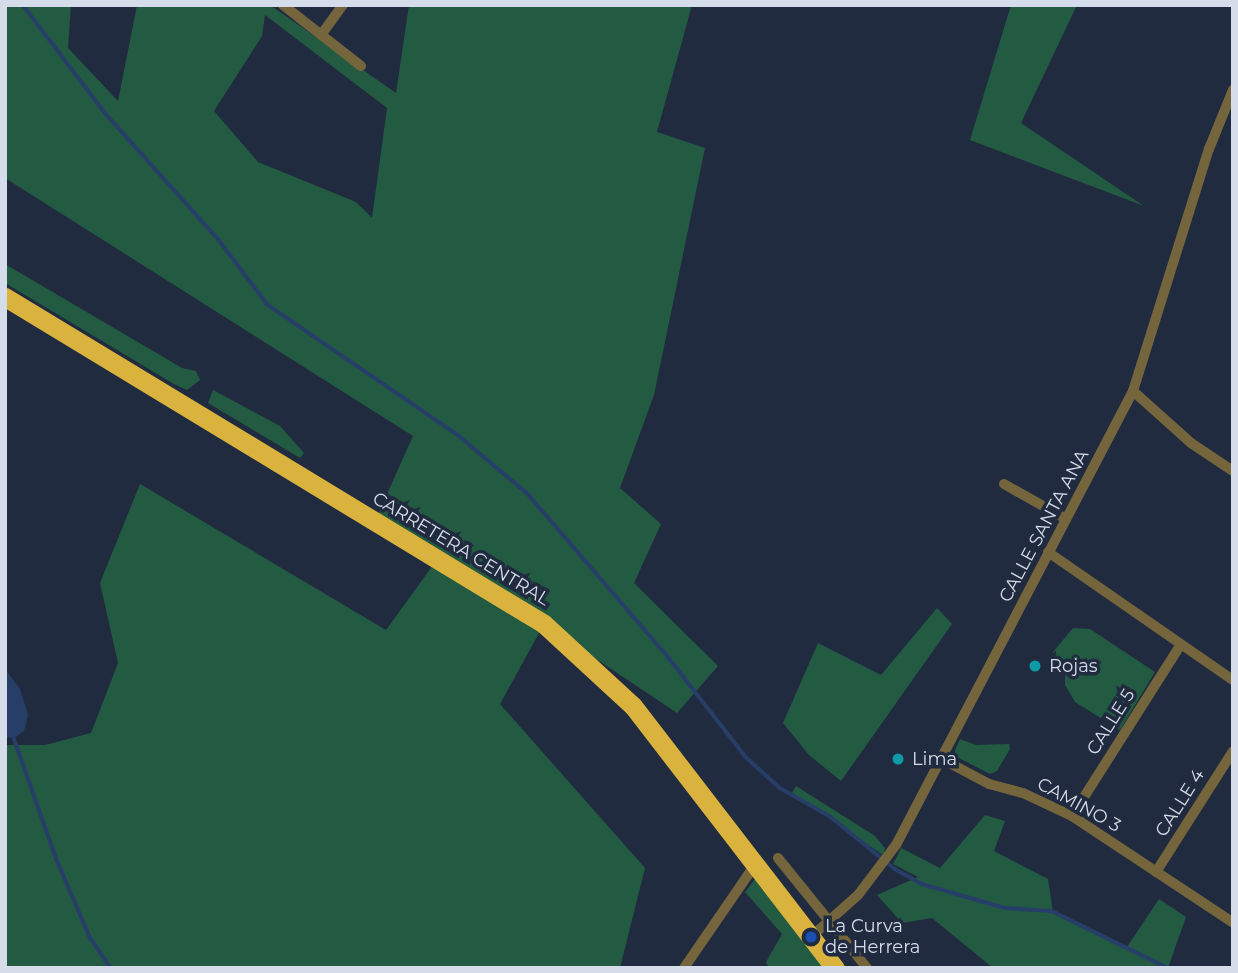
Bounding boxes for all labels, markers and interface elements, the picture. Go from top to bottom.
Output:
street label: CALLE SANTA ANA [995,446,1093,606]
street label: CARRETERA CENTRAL [369,488,553,610]
place label: Rojas [1049,655,1098,677]
marker: Rojas [1027,658,1043,674]
street label: CALLE 5 [1082,685,1140,759]
place label: Lima [912,748,957,770]
marker: Lima [890,751,906,767]
street label: CALLE 4 [1151,765,1209,841]
street label: CAMINO 3 [1033,773,1125,837]
place label: La Curva de Herrera [825,916,920,958]
marker: La Curva de Herrera [803,929,819,945]

